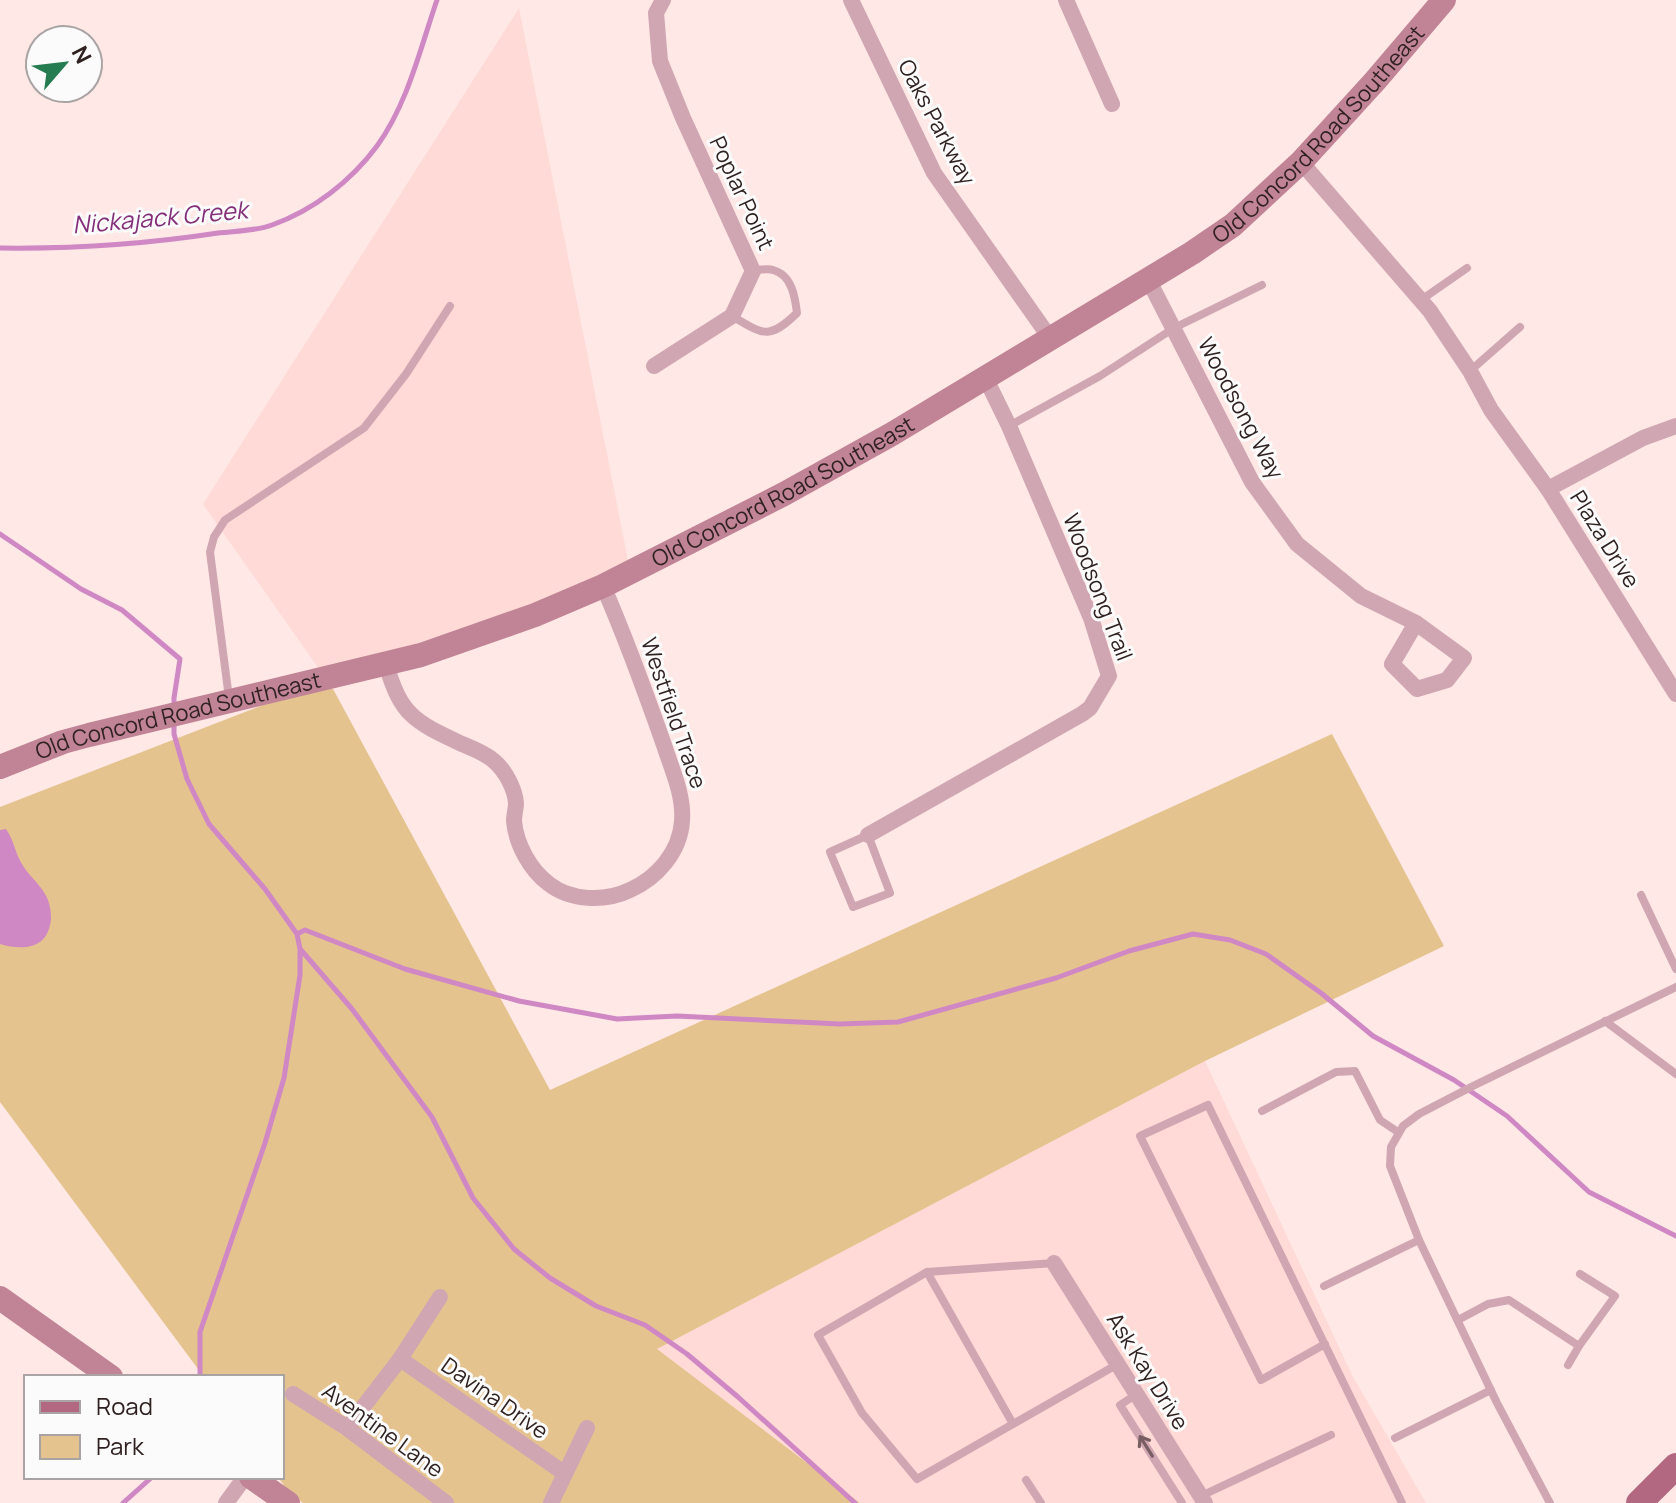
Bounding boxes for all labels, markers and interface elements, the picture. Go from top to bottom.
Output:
street label: Old Concord Road Southeast [1206,19,1431,250]
north arrow [24,24,104,104]
text: N [65,41,99,69]
street label: Oaks Parkway [891,54,983,190]
street label: Poplar Point [703,131,781,255]
water label: Nickajack Creek [71,192,252,241]
street label: Woodsong Way [1191,332,1291,484]
street label: Old Concord Road Southeast [646,409,920,574]
street label: Plaza Drive [1563,485,1647,594]
street label: Woodsong Trail [1056,509,1140,665]
street label: Westfield Trace [634,634,714,793]
street label: Old Concord Road Southeast [31,665,324,767]
street label: Ask Kay Drive [1100,1307,1196,1435]
street label: Davina Drive [436,1350,554,1446]
legend [24,1375,284,1479]
street label: Aventine Lane [316,1376,450,1484]
text: Road [96,1389,153,1422]
text: Park [96,1429,145,1462]
one-way arrow [1138,1435,1154,1458]

